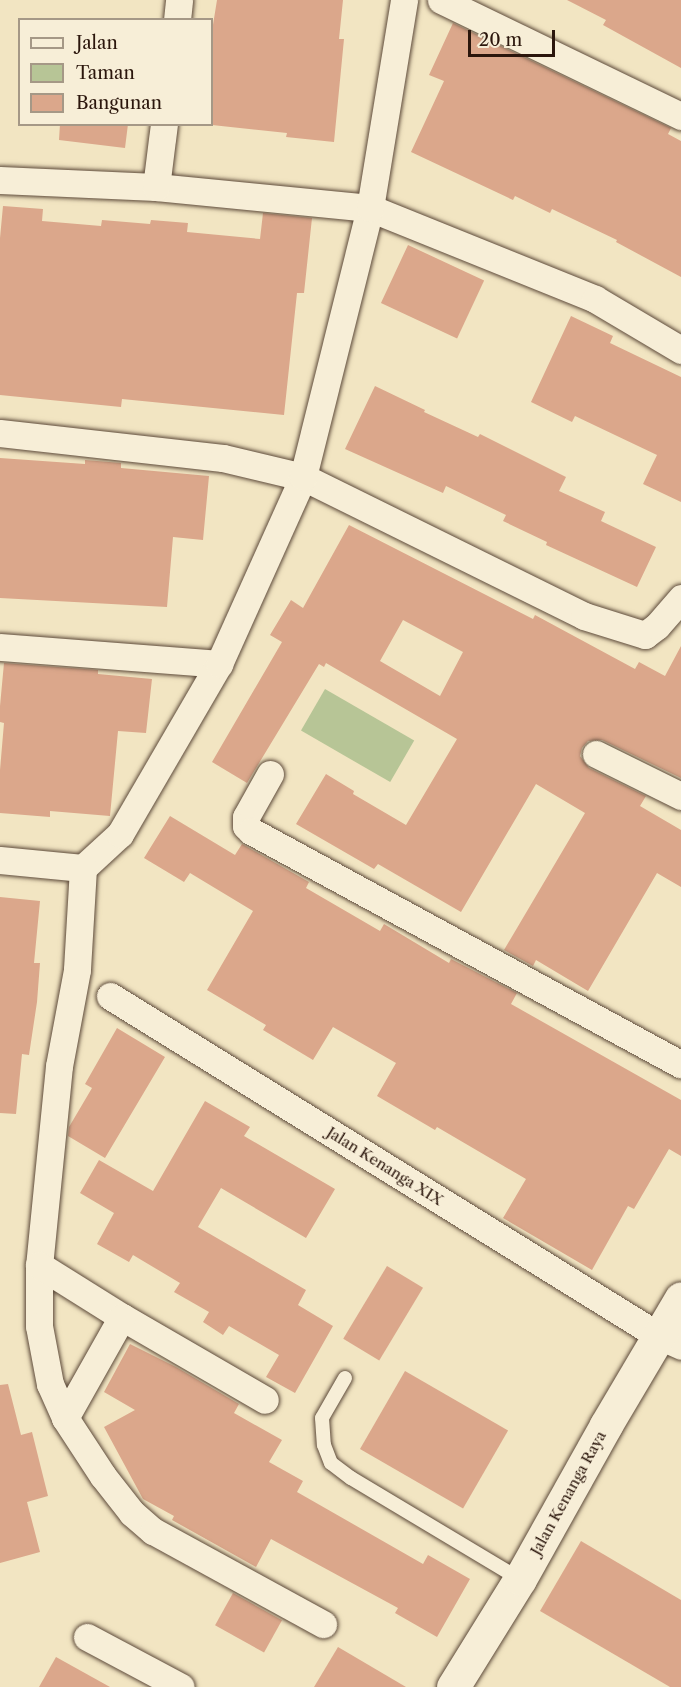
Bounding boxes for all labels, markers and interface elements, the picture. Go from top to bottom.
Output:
legend [18,18,213,126]
scale bar [471,18,558,56]
text: 20 m [479,29,522,51]
text: Jalan [76,32,118,54]
text: Taman [76,62,135,84]
text: Bangunan [76,92,162,114]
street label: Jalan Kenanga XIX [323,1123,447,1209]
street label: Jalan Kenanga Raya [526,1428,610,1558]

